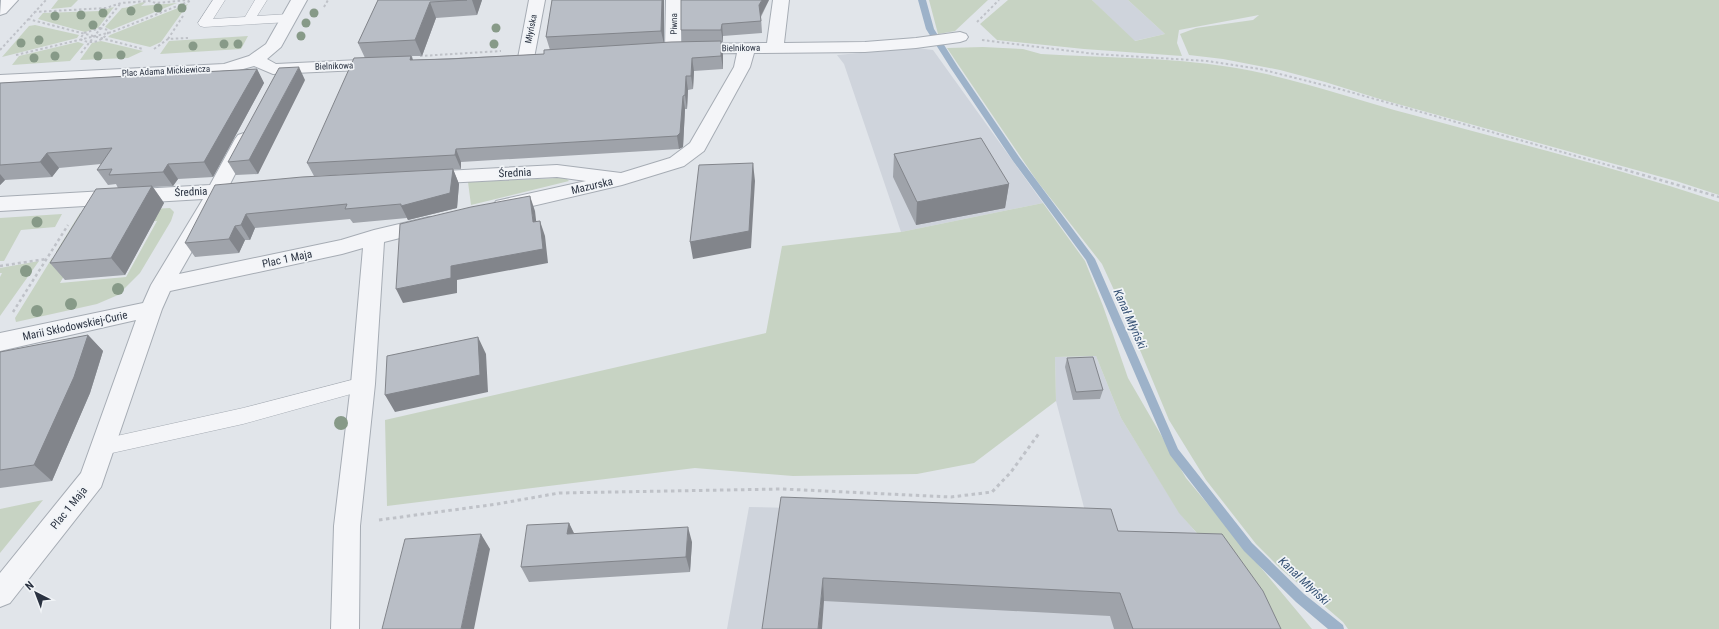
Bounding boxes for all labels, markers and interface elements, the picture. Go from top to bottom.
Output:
street label: Młyńska [523,13,539,45]
street label: Piwna [669,13,679,35]
street label: Bielnikowa [722,43,760,53]
street label: Bielnikowa [315,60,353,72]
street label: Plac Adama Mickiewicza [122,64,210,78]
street label: Średnia [498,166,532,180]
street label: Mazurska [570,175,614,197]
street label: Średnia [174,185,208,199]
street label: Plac 1 Maja [261,247,313,271]
water label: Kanał Młyński [1111,287,1150,351]
street label: Marii Skłodowskiej-Curie [21,309,129,343]
street label: Plac 1 Maja [48,484,90,532]
water label: Kanał Młyński [1276,554,1332,608]
north arrow [16,573,56,613]
text: N [23,579,37,593]

